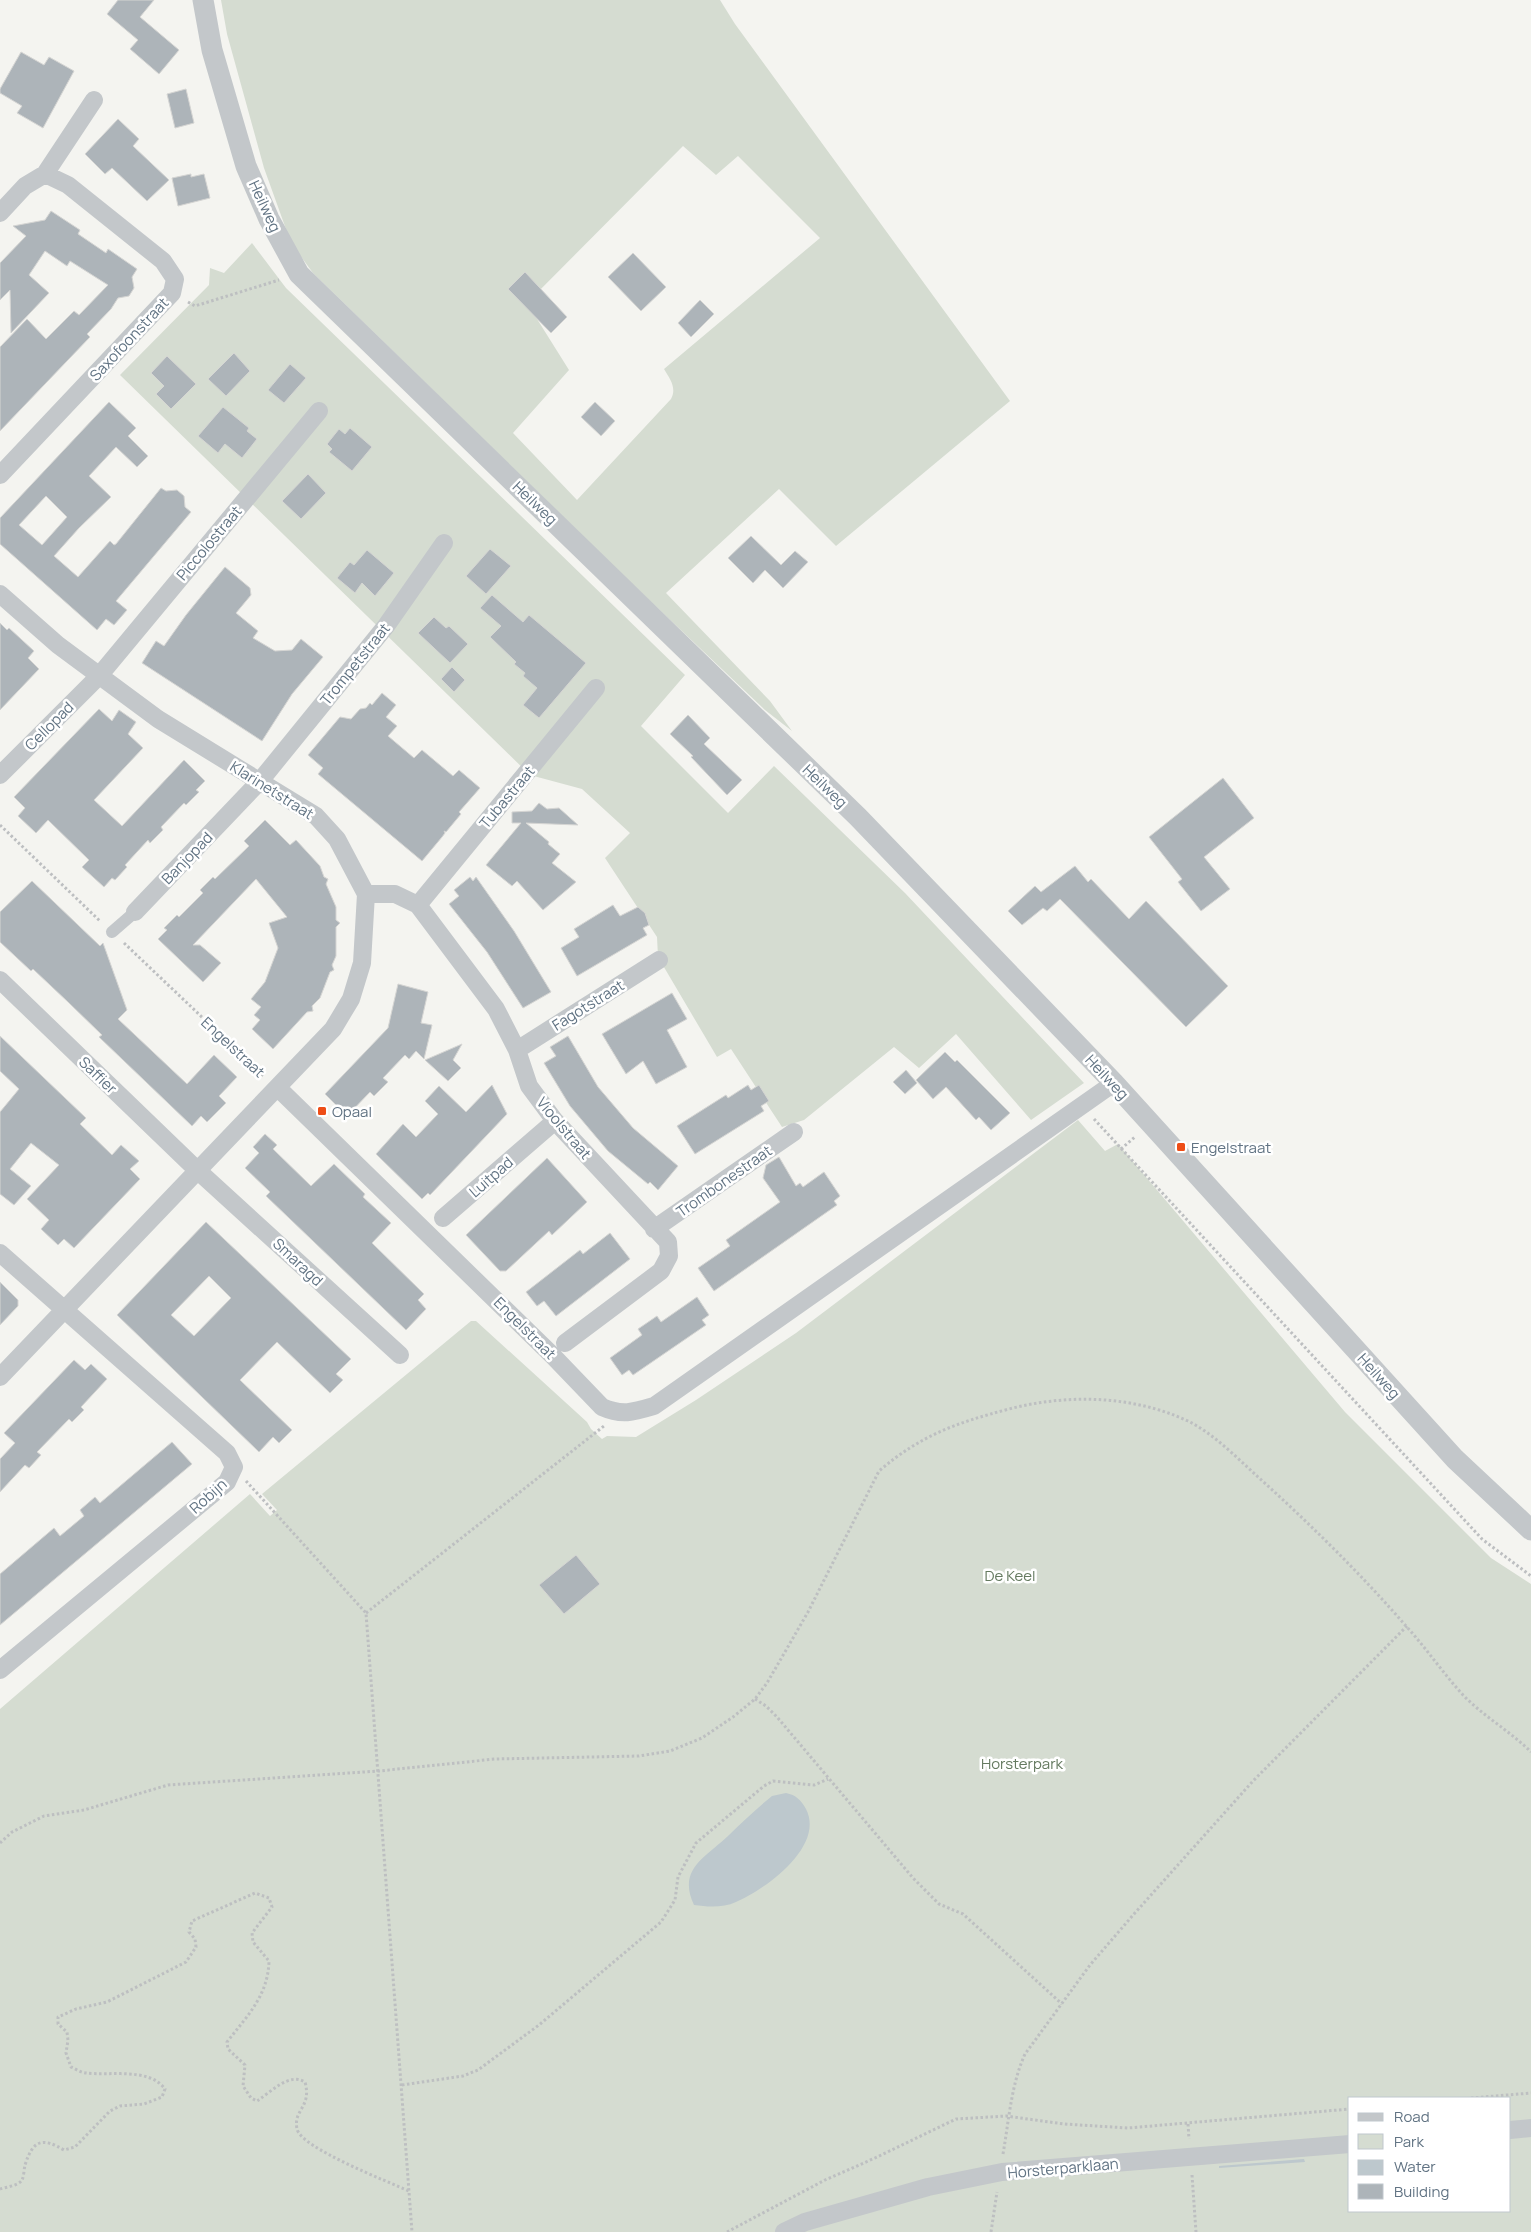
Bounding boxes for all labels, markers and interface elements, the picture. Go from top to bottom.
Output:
street label: Heilweg [244,177,286,235]
street label: Saxofoonstraat [85,293,173,385]
street label: Heilweg [508,476,562,530]
street label: Piccolostraat [172,501,246,585]
street label: Trompetstraat [315,618,395,710]
street label: Cellopad [20,697,78,755]
street label: Klarinetstraat [226,756,318,824]
street label: Heilweg [798,759,852,813]
street label: Tubastraat [475,761,539,833]
street label: Banjopad [157,827,217,889]
street label: Fagotstraat [548,975,628,1035]
street label: Engelstraat [196,1012,270,1082]
street label: Heilweg [1081,1050,1133,1104]
street label: Saffier [74,1052,122,1099]
street label: Vioolstraat [532,1092,596,1164]
place label: Opaal [332,1101,372,1122]
marker: Opaal [316,1105,328,1117]
place label: Engelstraat [1191,1137,1271,1158]
street label: Trombonestraat [672,1140,776,1222]
marker: Engelstraat [1175,1141,1187,1153]
street label: Luitpad [464,1152,518,1202]
street label: Smaragd [268,1233,328,1291]
street label: Engelstraat [489,1292,561,1364]
street label: Heilweg [1353,1349,1405,1403]
street label: Robijn [185,1474,231,1518]
park label: De Keel [984,1565,1036,1586]
park label: Horsterpark [981,1753,1064,1774]
legend [1348,2097,1511,2212]
text: Road [1394,2106,1430,2127]
text: Park [1394,2131,1424,2152]
street label: Horsterparklaan [1007,2153,1119,2183]
text: Water [1394,2156,1436,2177]
text: Building [1394,2181,1449,2202]

